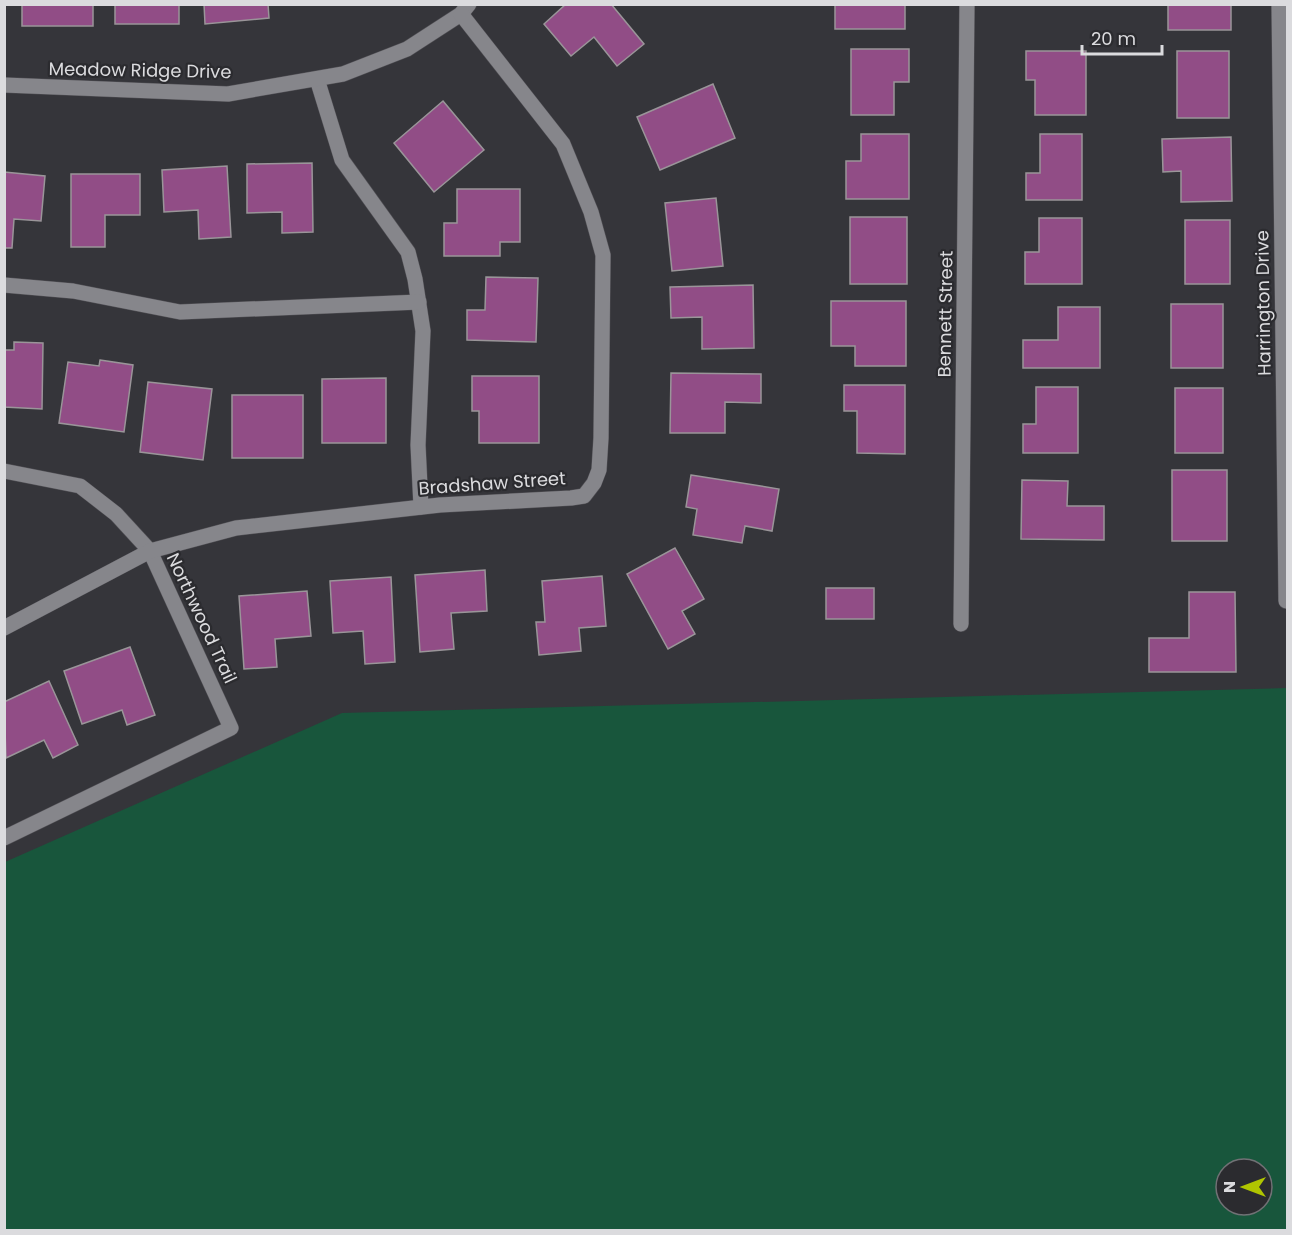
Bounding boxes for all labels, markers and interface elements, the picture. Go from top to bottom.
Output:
scale bar [1082,18,1162,56]
text: 20 m [1091,26,1136,51]
street label: Meadow Ridge Drive [48,56,232,84]
street label: Harrington Drive [1249,230,1277,376]
street label: Bennett Street [931,250,959,378]
street label: Bradshaw Street [418,465,566,501]
street label: Northwood Trail [161,549,243,687]
north arrow [1214,1157,1274,1217]
text: N [1218,1181,1241,1193]

